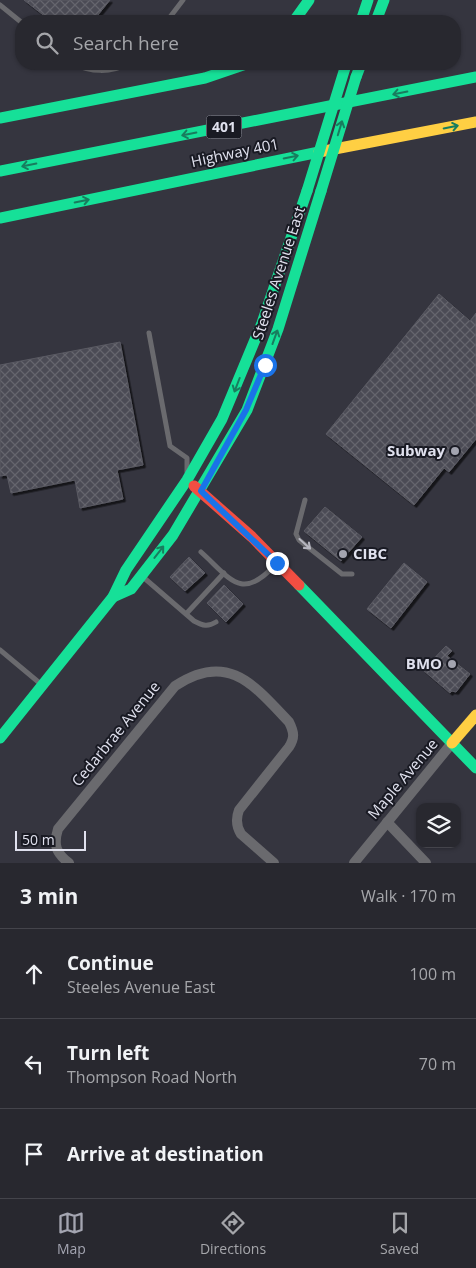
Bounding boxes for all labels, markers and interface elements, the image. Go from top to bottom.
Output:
search box [15,15,461,70]
icon: search [33,29,61,57]
text: Search here [73,30,179,56]
one-way arrow [392,88,408,98]
road number: 401 [206,115,242,138]
one-way arrow [336,120,346,136]
one-way arrow [443,122,459,131]
one-way arrow [181,129,197,139]
street label: Highway 401 [189,133,281,171]
one-way arrow [283,151,299,161]
one-way arrow [22,160,38,170]
one-way arrow [74,195,90,205]
street label: Steeles Avenue East [247,204,309,342]
one-way arrow [271,330,280,345]
route start [254,354,277,377]
one-way arrow [232,377,242,392]
place label: Subway [387,440,445,460]
marker: Subway [449,445,461,457]
one-way arrow [298,538,311,549]
place label: CIBC [353,543,388,563]
one-way arrow [154,546,165,559]
marker: CIBC [337,548,349,560]
route end [266,552,289,575]
place label: BMO [406,653,442,673]
marker: BMO [446,658,458,670]
street label: Cedarbrae Avenue [67,677,164,790]
street label: Maple Avenue [363,734,442,823]
map controls [416,803,461,848]
button: layers [416,803,461,848]
scale bar [15,828,86,851]
text: 50 m [22,830,55,849]
text: 3 min [20,882,78,910]
text: Walk · 170 m [361,885,456,907]
text: Continue [67,950,154,976]
icon: ahead [20,960,48,988]
text: 100 m [410,963,456,985]
text: Steeles Avenue East [67,976,215,998]
text: Turn left [67,1040,149,1066]
icon: left [20,1050,48,1078]
text: 70 m [419,1053,456,1075]
text: Thompson Road North [67,1066,237,1088]
icon: arrive [20,1140,48,1168]
text: Arrive at destination [67,1141,264,1167]
tab: Map [57,1209,86,1258]
tab: Directions [200,1209,266,1258]
tab: Saved [380,1209,419,1258]

